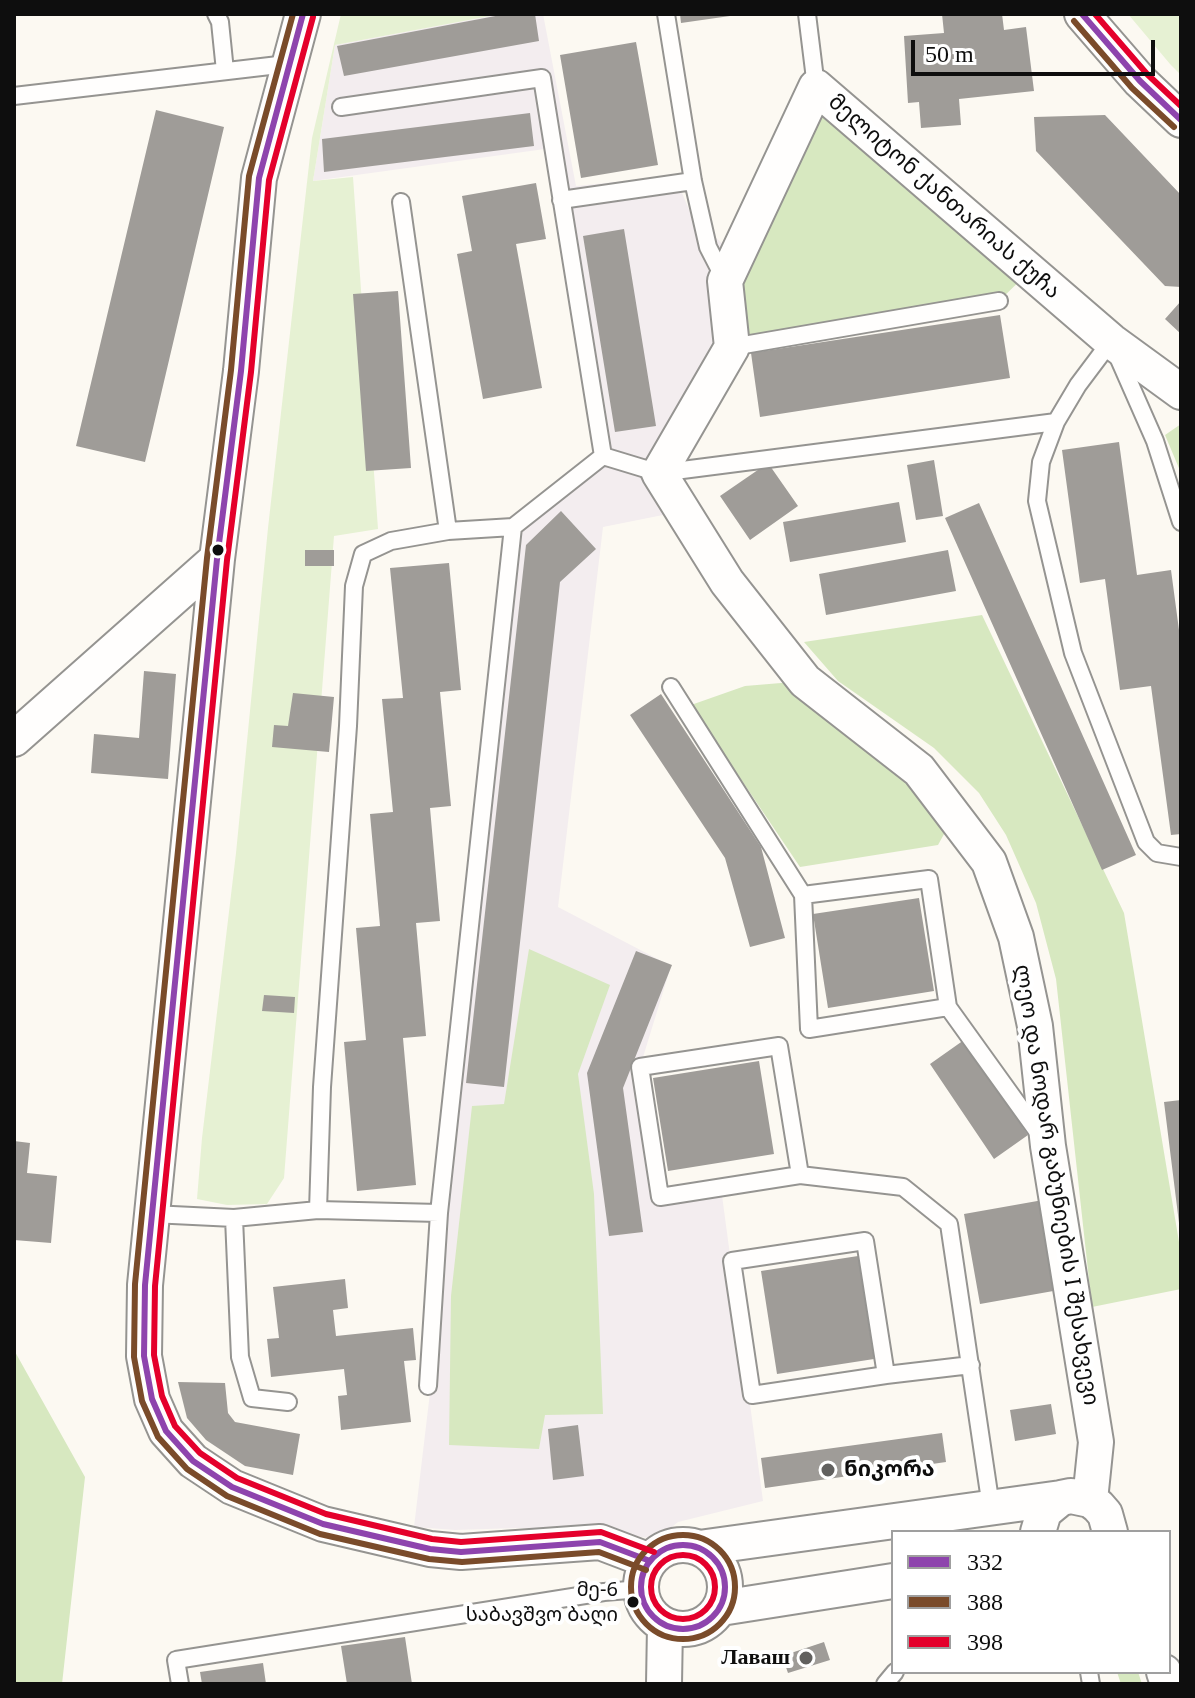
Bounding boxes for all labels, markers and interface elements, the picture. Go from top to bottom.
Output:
scale bar [915,24,1159,74]
text: 50 m [925,41,974,67]
street label: მელიტონ ქანთარიას ქუჩა [823,89,1065,305]
unlabelled marker [210,542,226,558]
street label: ლეო და ნოდარ გაბუნიების I შესახვევი [1008,963,1104,1407]
place label: ნიკორა [844,1457,935,1483]
marker: ნიკორა [819,1461,837,1479]
legend [891,1530,1171,1674]
text: 332 [967,1549,1003,1575]
place label: მე-6 საბავშვო ბაღი [466,1578,618,1625]
text: 388 [967,1589,1003,1615]
marker: მე-6 საბავშვო ბაღი [625,1594,641,1610]
text: 398 [967,1629,1003,1655]
place label: Лаваш [721,1645,790,1671]
marker: Лаваш [797,1649,815,1667]

